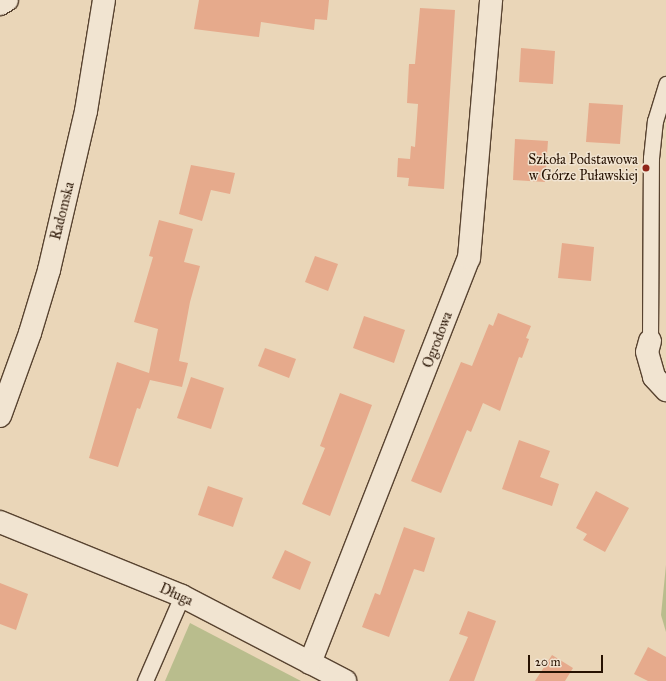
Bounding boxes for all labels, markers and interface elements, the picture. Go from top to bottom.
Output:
place label: Szkoła Podstawowa w Górze Puławskiej [528,152,638,184]
marker: Szkoła Podstawowa w Górze Puławskiej [641,163,651,173]
street label: Radomska [48,180,78,242]
street label: Ogrodowa [420,310,456,370]
street label: Długa [157,580,195,610]
scale bar [530,647,605,673]
text: 20 m [535,655,561,669]

